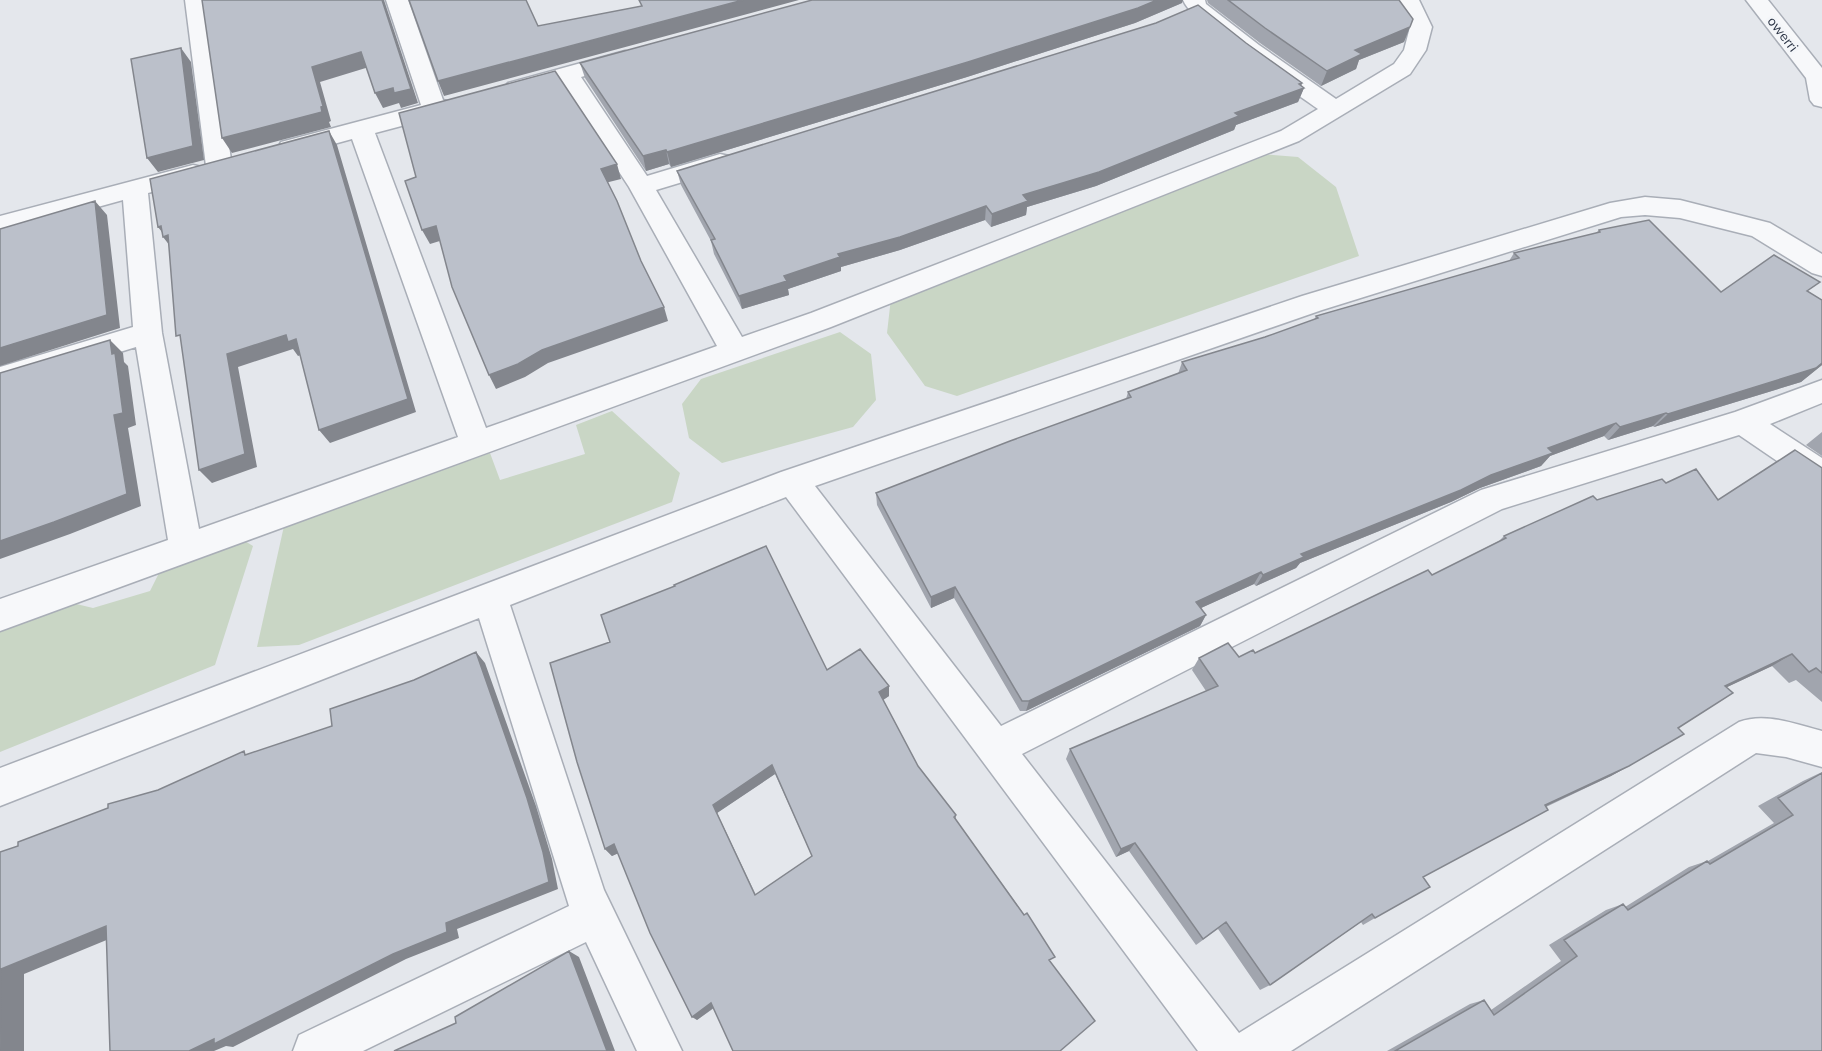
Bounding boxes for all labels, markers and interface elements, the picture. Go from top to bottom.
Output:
street label: owerri [1763,13,1802,56]

